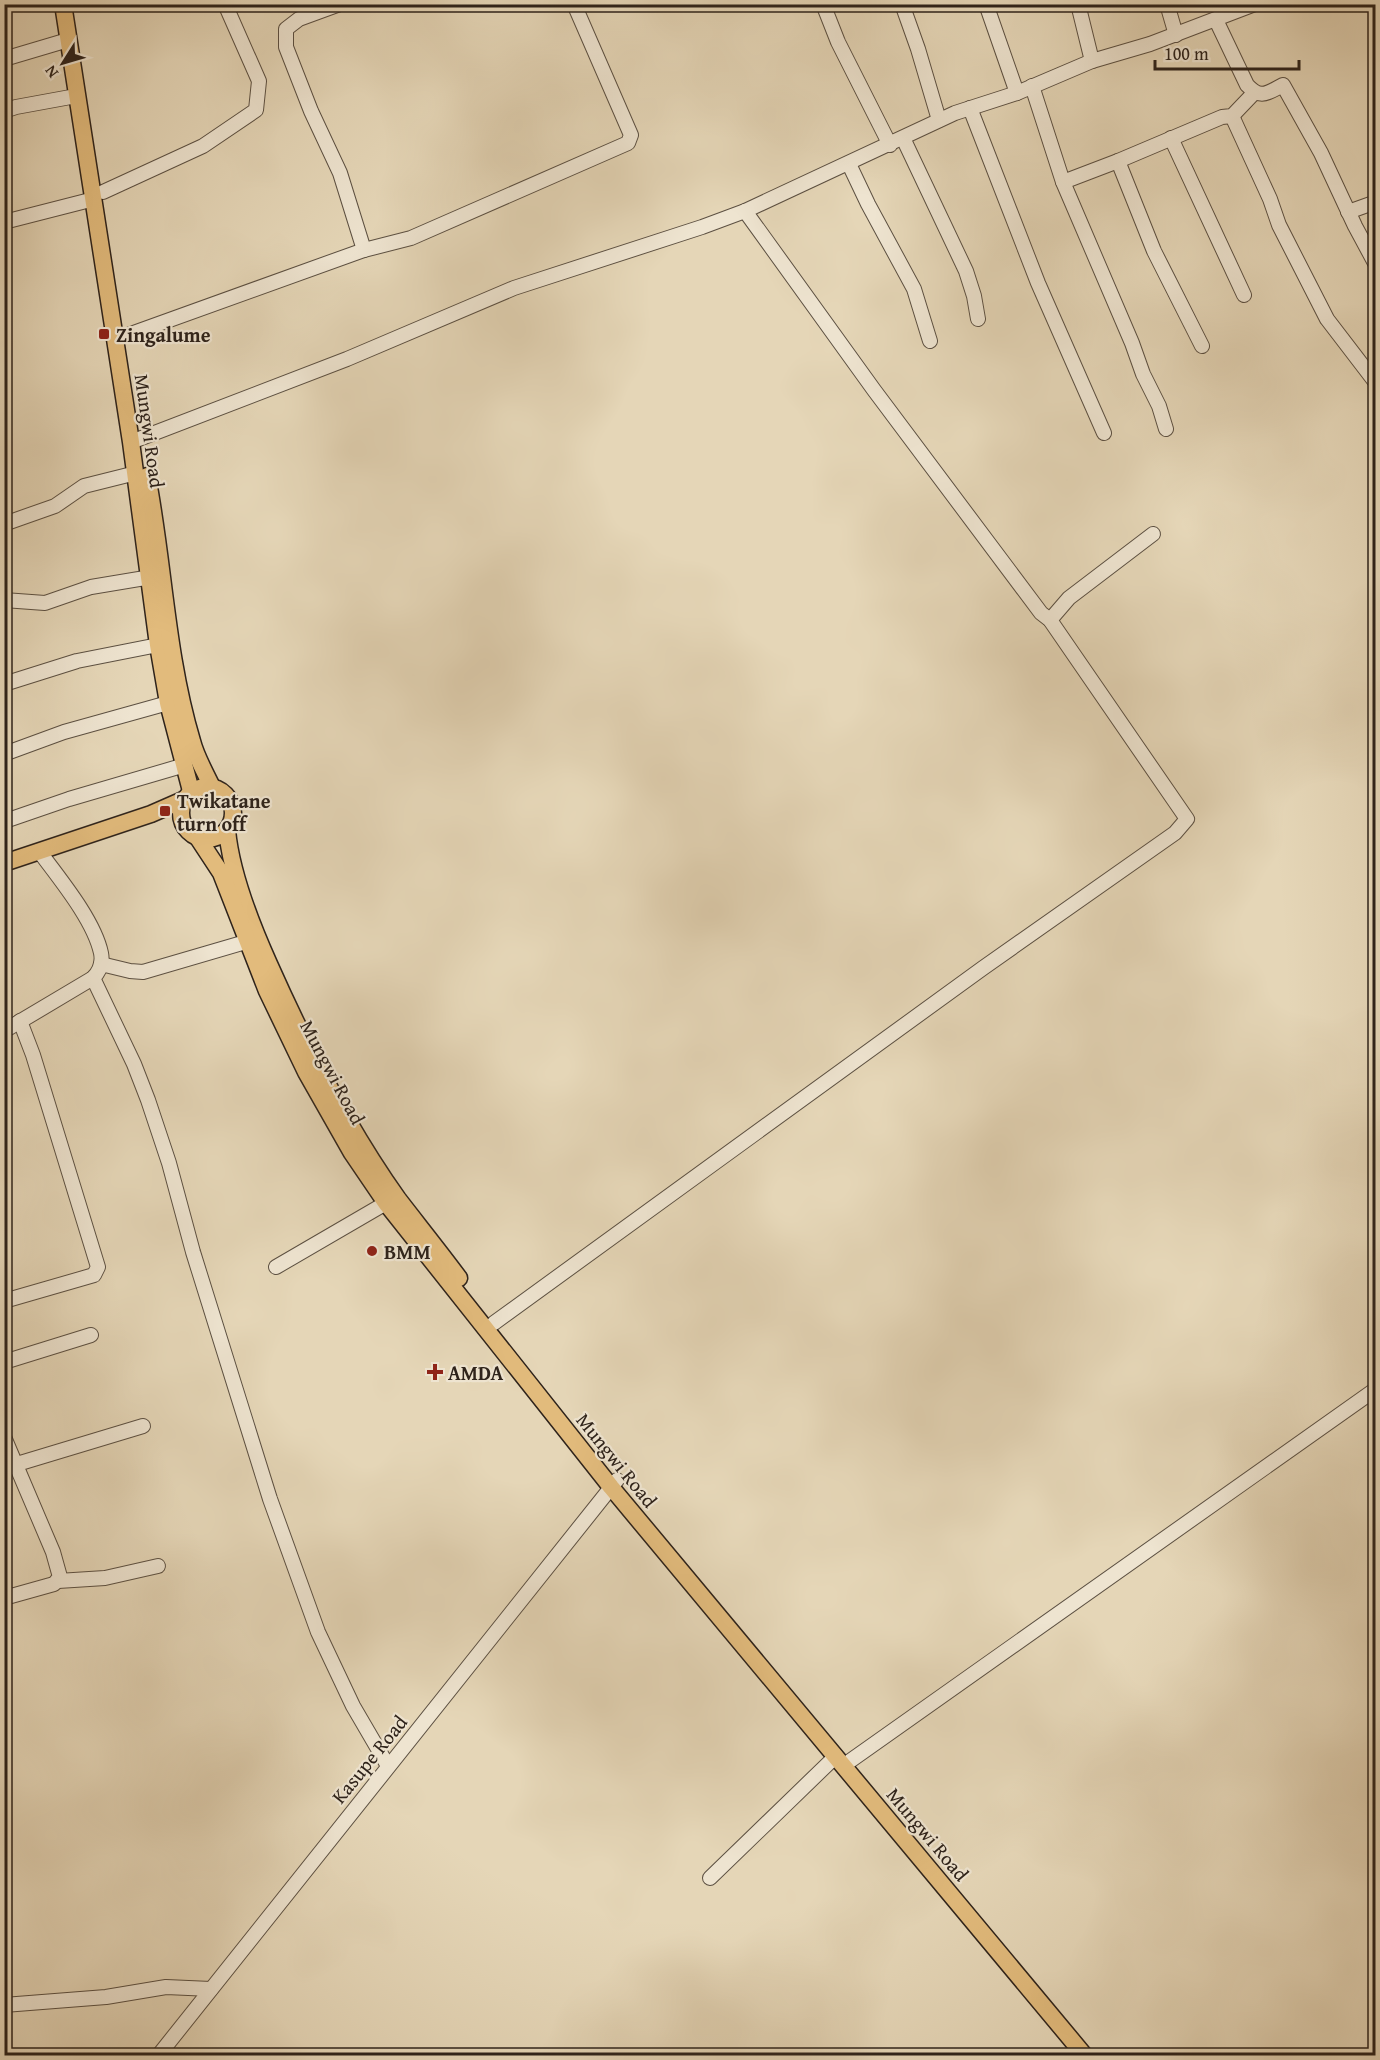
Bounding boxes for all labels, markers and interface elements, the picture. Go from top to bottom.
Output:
north arrow [33,33,93,93]
scale bar [1155,33,1299,71]
text: 100 m [1164,40,1209,67]
text: N [38,60,64,84]
place label: Zingalume [116,320,211,349]
marker: Zingalume [97,327,111,341]
street label: Mungwi Road [128,372,172,490]
place label: Twikatane turn off [177,786,271,838]
marker: Twikatane turn off [158,804,172,818]
street label: Mungwi Road [293,1015,373,1130]
place label: BMM [384,1237,431,1266]
marker: BMM [365,1244,379,1258]
place label: AMDA [448,1358,503,1387]
marker: AMDA [426,1363,444,1381]
street label: Mungwi Road [570,1406,664,1514]
street label: Kasupe Road [324,1708,414,1810]
street label: Mungwi Road [880,1781,976,1887]

